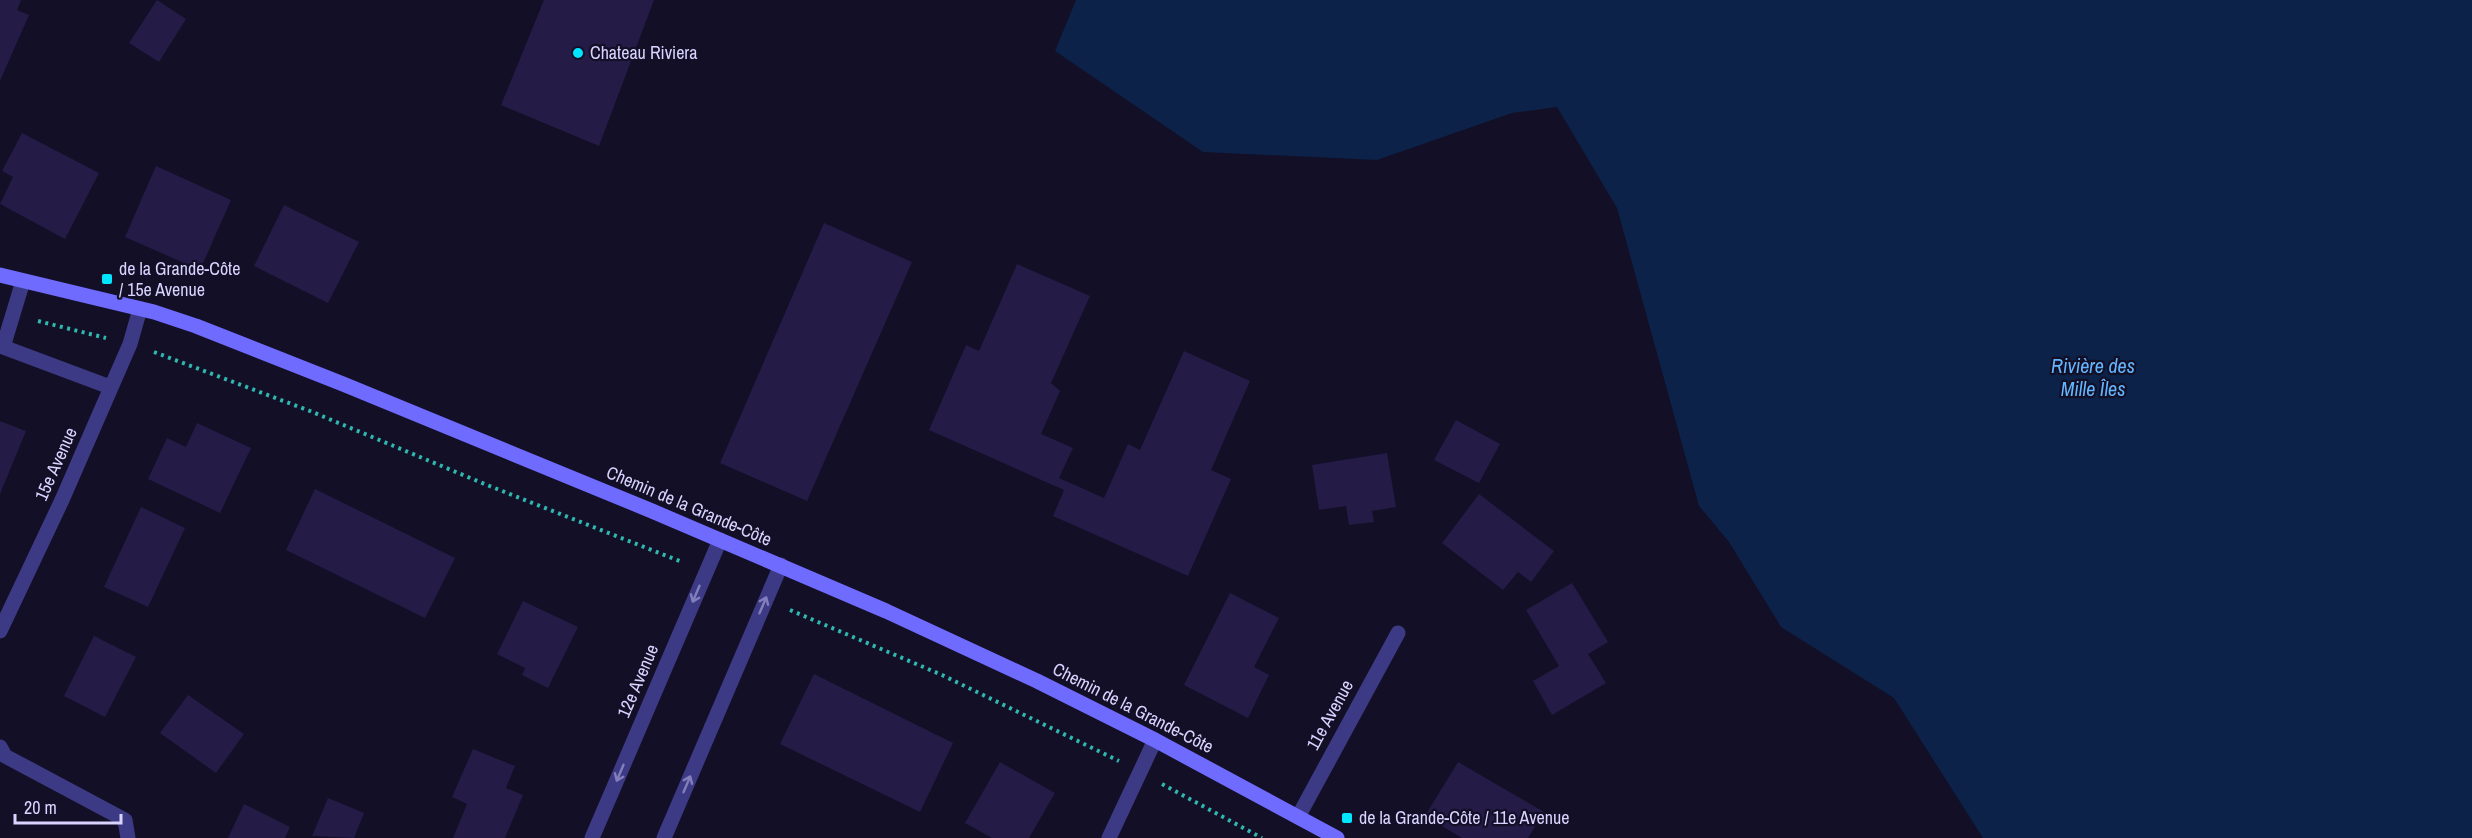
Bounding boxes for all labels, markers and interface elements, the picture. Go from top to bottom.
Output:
place label: Chateau Riviera [590,40,697,65]
marker: Chateau Riviera [571,46,585,60]
place label: de la Grande-Côte / 15e Avenue [119,256,240,302]
marker: de la Grande-Côte / 15e Avenue [100,272,114,286]
water label: Rivière des Mille Îles [2051,352,2135,402]
street label: 15e Avenue [28,423,83,504]
street label: Chemin de la Grande-Côte [603,459,776,552]
one-way arrow [690,584,702,602]
one-way arrow [758,596,769,614]
street label: 12e Avenue [611,640,664,721]
street label: Chemin de la Grande-Côte [1049,656,1218,759]
street label: 11e Avenue [1300,675,1359,754]
one-way arrow [614,763,625,782]
one-way arrow [682,775,693,794]
scale bar [15,787,122,825]
text: 20 m [24,795,57,820]
place label: de la Grande-Côte / 11e Avenue [1359,805,1569,830]
marker: de la Grande-Côte / 11e Avenue [1340,811,1354,825]

